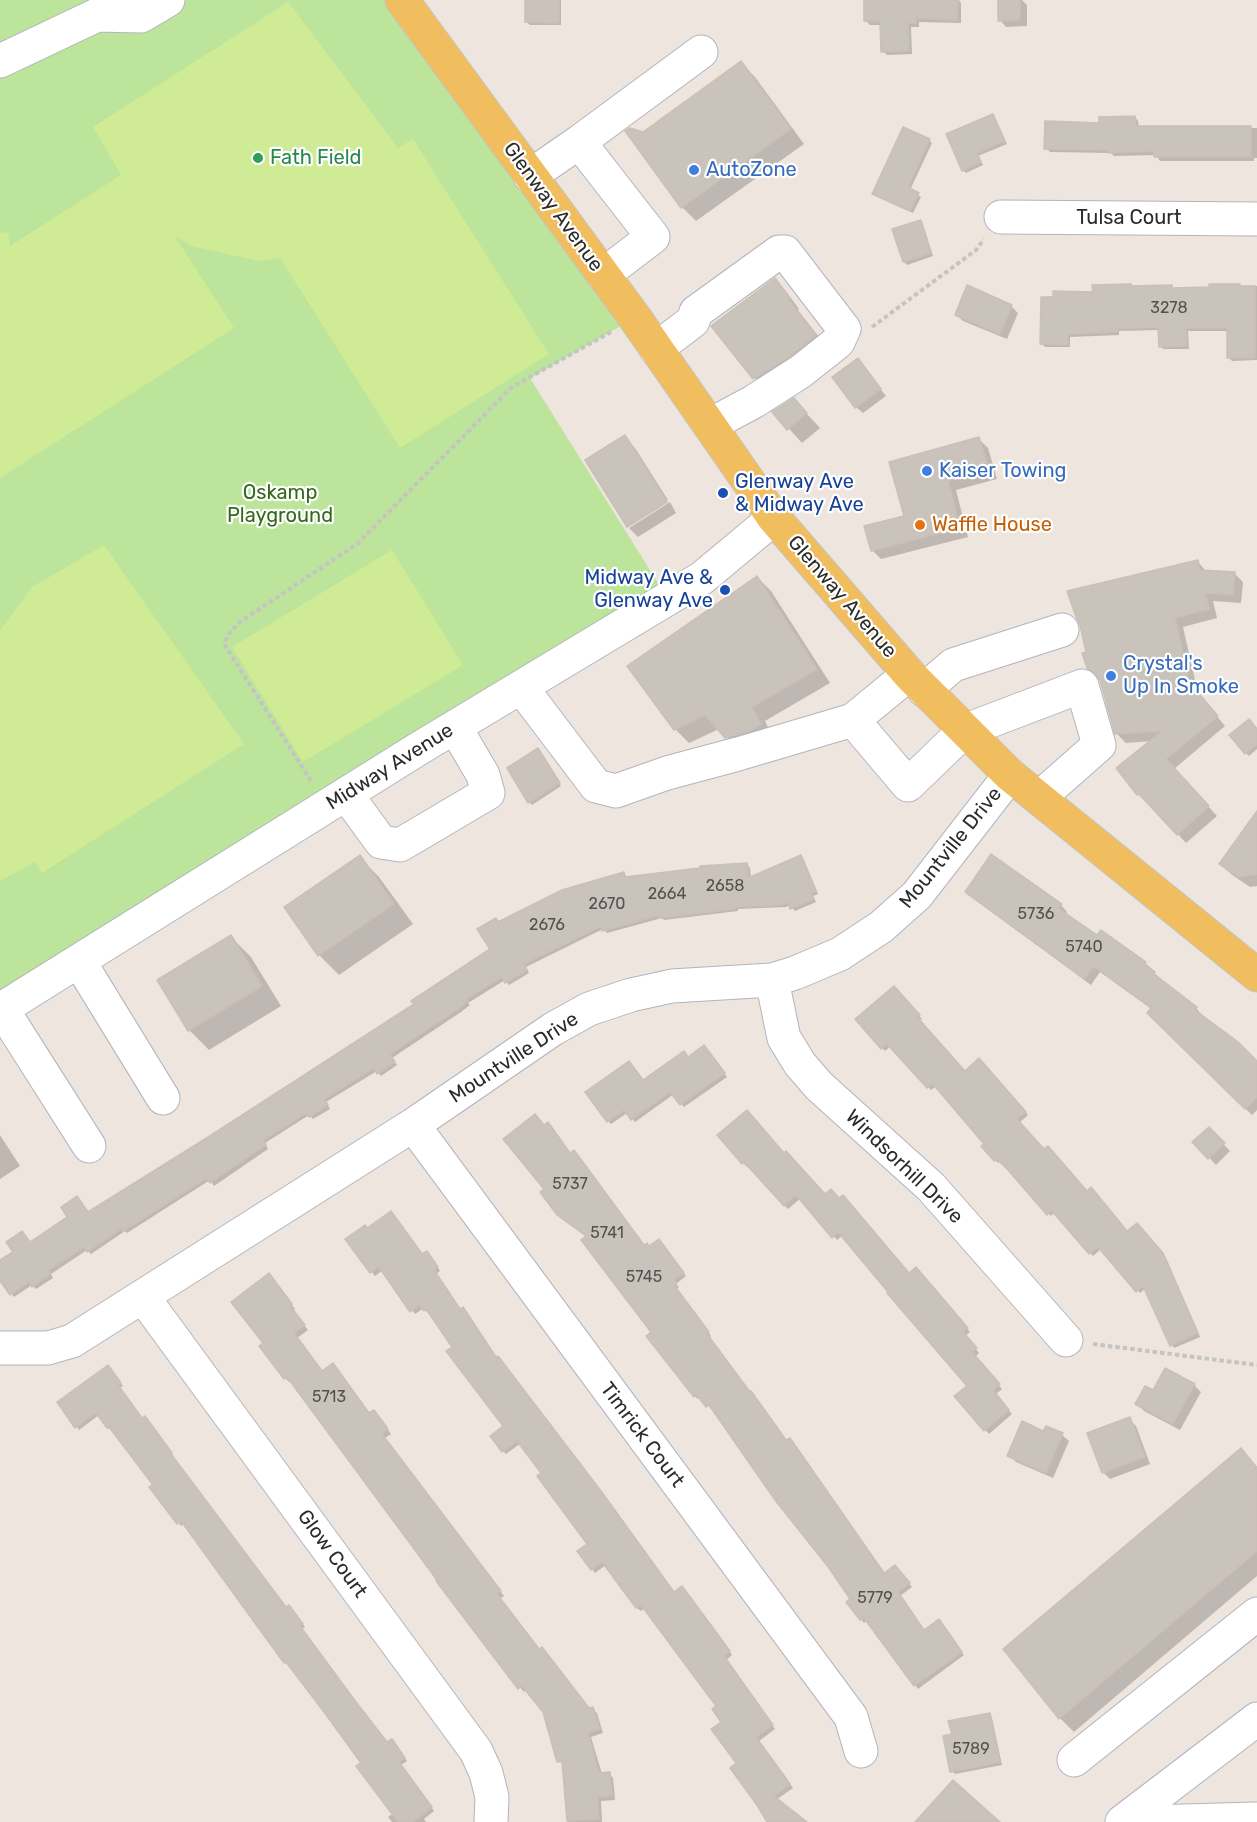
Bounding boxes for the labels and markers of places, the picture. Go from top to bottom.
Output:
place label: Fath Field [270,146,361,170]
marker: Fath Field [251,151,265,165]
place label: AutoZone [706,158,797,182]
marker: AutoZone [687,163,701,177]
place label: Kaiser Towing [939,459,1066,483]
marker: Kaiser Towing [920,464,934,478]
place label: Glenway Ave & Midway Ave [735,470,864,517]
marker: Glenway Ave & Midway Ave [716,486,730,500]
place label: Waffle House [932,513,1052,537]
marker: Waffle House [913,518,927,532]
place label: Midway Ave & Glenway Ave [584,566,713,613]
marker: Midway Ave & Glenway Ave [718,583,732,597]
place label: Crystal's Up In Smoke [1123,652,1239,699]
marker: Crystal's Up In Smoke [1104,669,1118,683]

